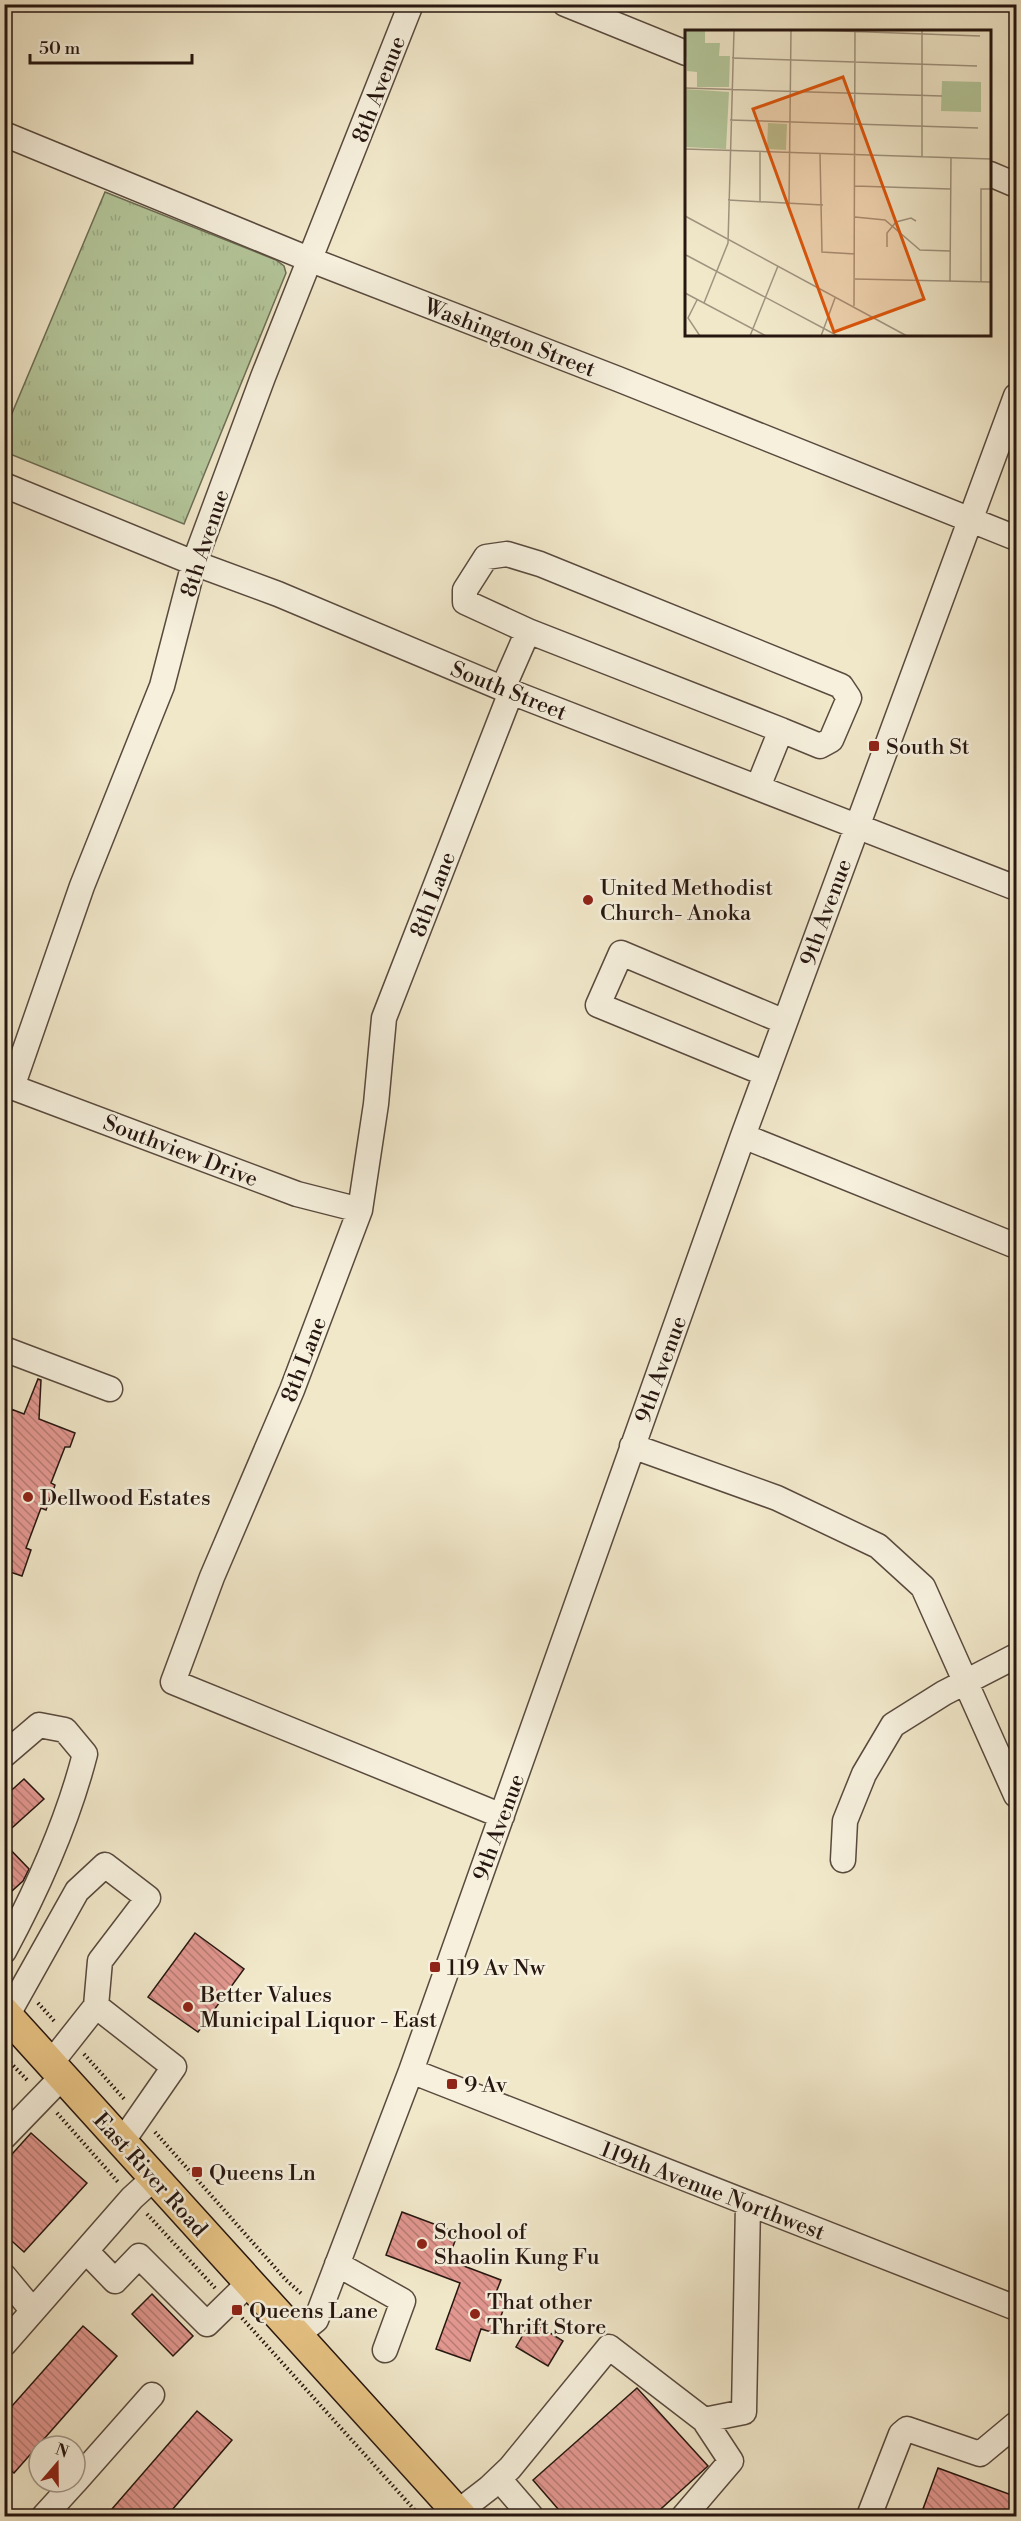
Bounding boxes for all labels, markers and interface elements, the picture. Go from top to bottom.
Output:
scale bar [30,27,192,65]
inset map [685,30,991,336]
street label: 8th Avenue [347,33,412,147]
text: 50 m [39,37,81,60]
street label: Washington Street [419,293,599,384]
street label: 8th Avenue [175,486,236,601]
street label: South Street [446,656,571,727]
place label: South St [886,734,970,761]
marker: South St [867,739,881,753]
street label: 8th Lane [405,848,462,941]
street label: 9th Avenue [795,855,858,970]
place label: United Methodist Church- Anoka [600,875,773,927]
marker: United Methodist Church- Anoka [581,893,595,907]
street label: Southview Drive [99,1110,262,1193]
street label: 9th Avenue [630,1312,693,1427]
street label: 8th Lane [276,1313,333,1406]
place label: Dellwood Estates [40,1485,211,1512]
marker: Dellwood Estates [21,1490,35,1504]
street label: 9th Avenue [468,1770,531,1885]
place label: 119 Av Nw [447,1955,546,1982]
marker: 119 Av Nw [428,1960,442,1974]
place label: Better Values Municipal Liquor - East [199,1982,437,2034]
marker: Better Values Municipal Liquor - East [181,2000,195,2014]
place label: 9 Av [464,2072,508,2099]
marker: 9 Av [445,2077,459,2091]
street label: East River Road [87,2107,213,2243]
street label: 119th Avenue Northwest [596,2136,829,2247]
place label: Queens Ln [209,2160,316,2187]
marker: Queens Ln [190,2165,204,2179]
place label: School of Shaolin Kung Fu [434,2219,600,2271]
marker: School of Shaolin Kung Fu [415,2237,429,2251]
place label: That other Thrift Store [487,2289,606,2341]
place label: Queens Lane [249,2298,378,2325]
marker: Queens Lane [230,2303,244,2317]
marker: That other Thrift Store [468,2307,482,2321]
north arrow [27,2434,87,2494]
text: N [52,2439,71,2463]

